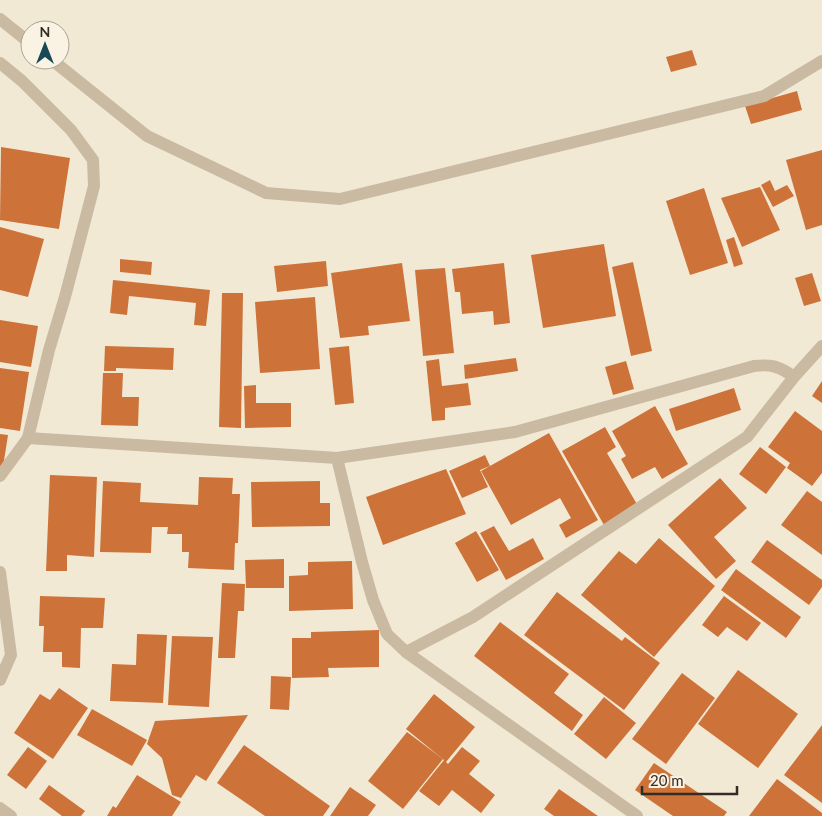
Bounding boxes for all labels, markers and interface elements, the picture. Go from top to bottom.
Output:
north arrow [20,20,70,70]
text: N [40,23,50,40]
scale bar [642,764,737,796]
text: 20 m [650,771,684,789]

